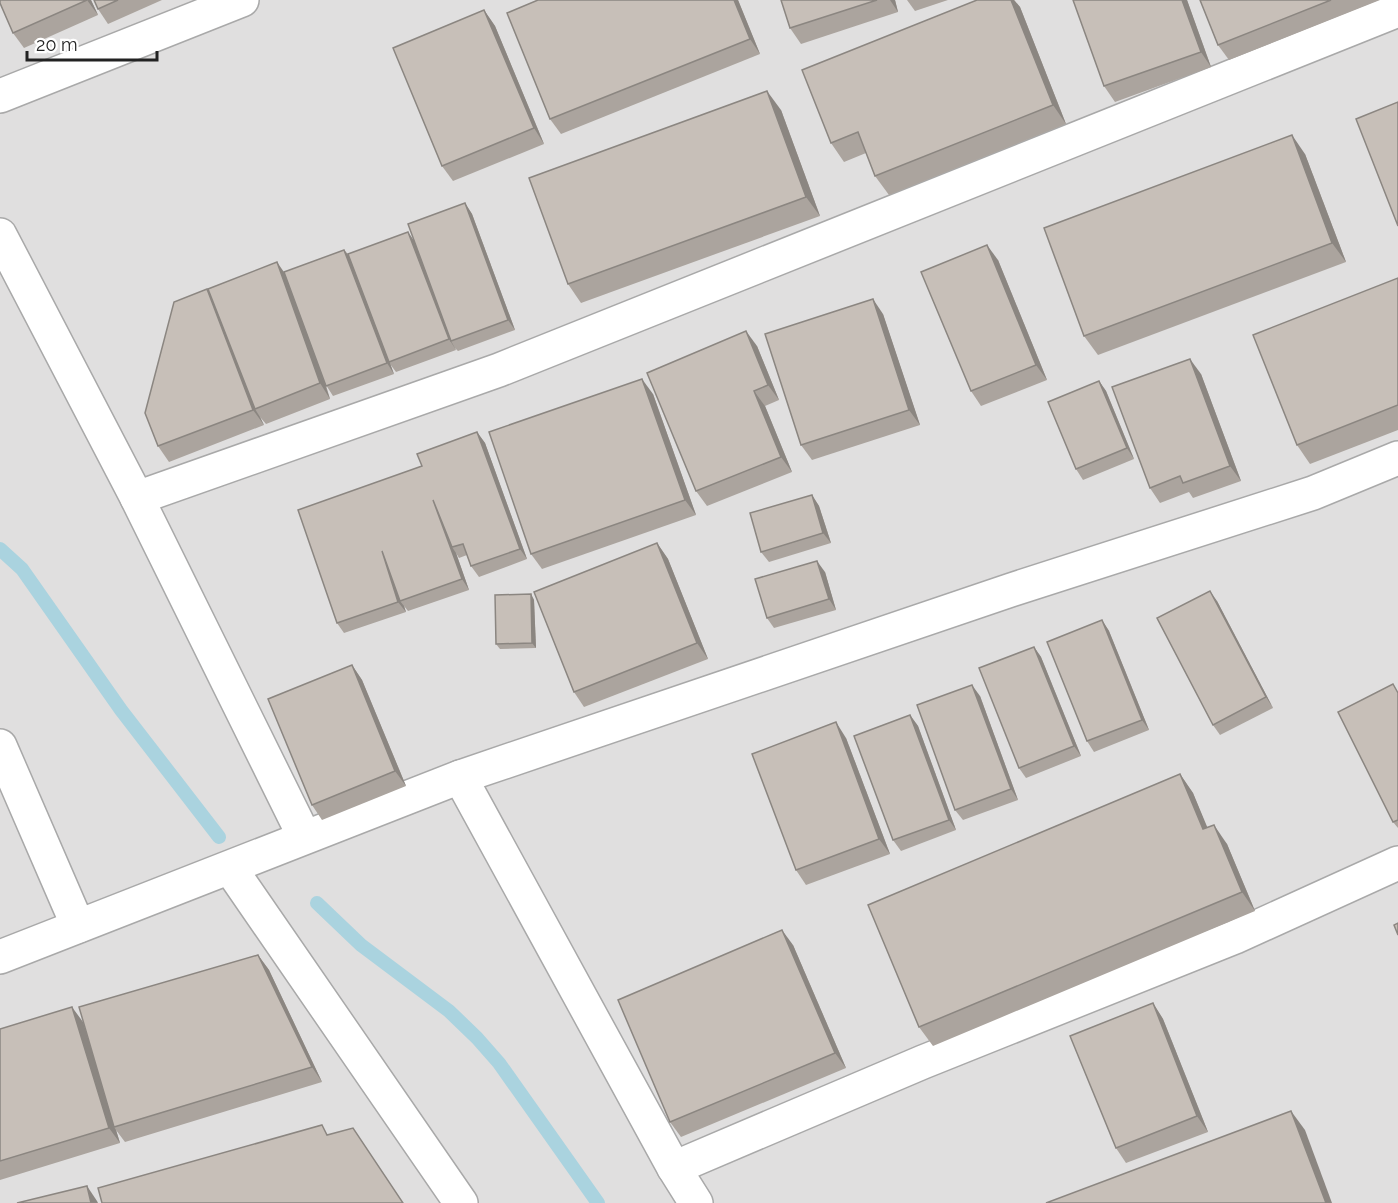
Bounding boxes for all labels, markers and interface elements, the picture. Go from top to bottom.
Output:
scale bar [27,24,158,62]
text: 20 m [36,34,78,55]

